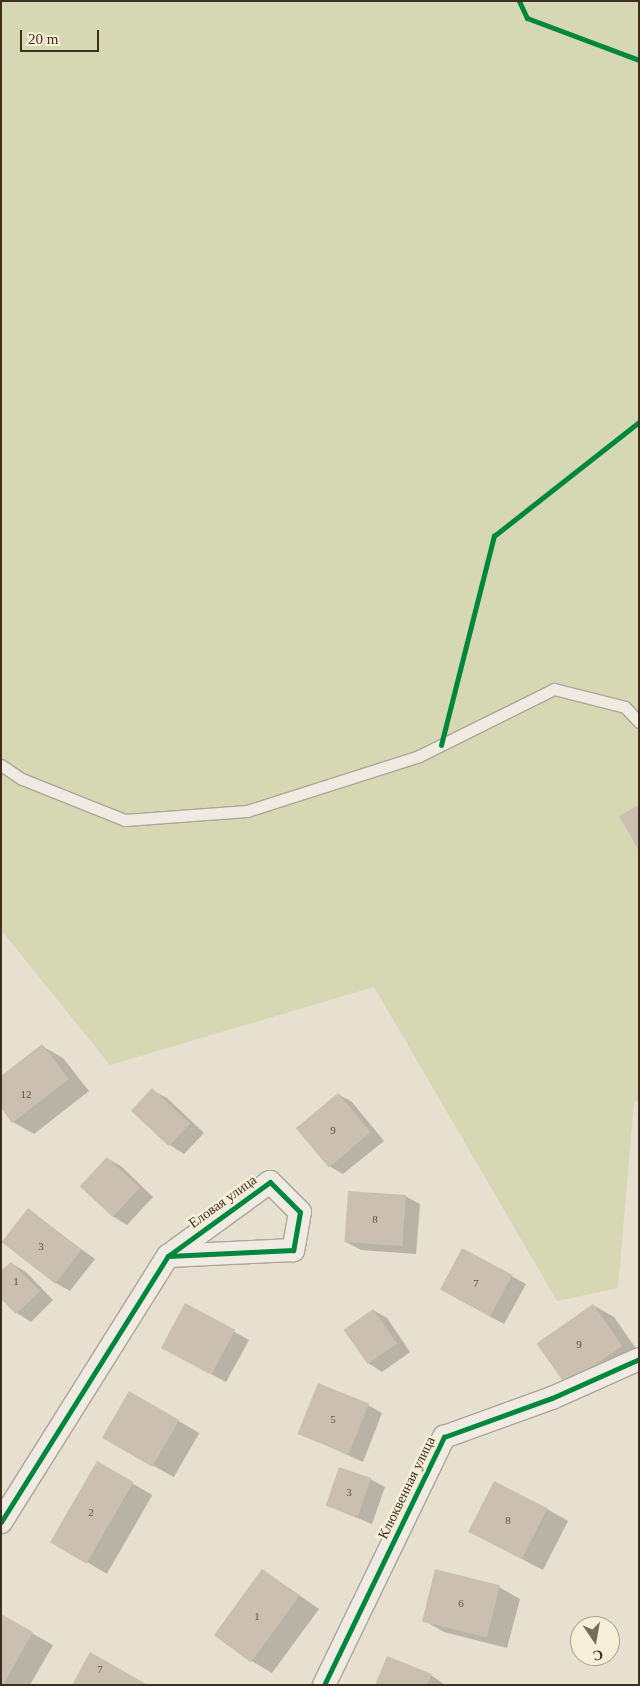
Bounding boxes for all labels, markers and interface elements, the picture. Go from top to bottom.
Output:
scale bar [22,20,101,52]
text: 20 m [28,31,58,47]
house number: 12 [20,1087,32,1101]
house number: 9 [330,1123,336,1137]
street label: Еловая улица [186,1172,260,1232]
house number: 8 [372,1212,378,1226]
house number: 3 [38,1239,44,1253]
house number: 1 [13,1274,19,1288]
house number: 7 [473,1276,479,1290]
house number: 9 [576,1337,582,1351]
house number: 5 [330,1412,336,1426]
street label: Клюквенная улица [375,1434,439,1542]
house number: 3 [346,1485,352,1499]
house number: 2 [88,1505,94,1519]
house number: 8 [505,1513,511,1527]
house number: 6 [458,1596,464,1610]
house number: 1 [254,1609,260,1623]
north arrow [570,1616,620,1666]
text: С [592,1647,605,1664]
house number: 7 [97,1662,103,1676]

